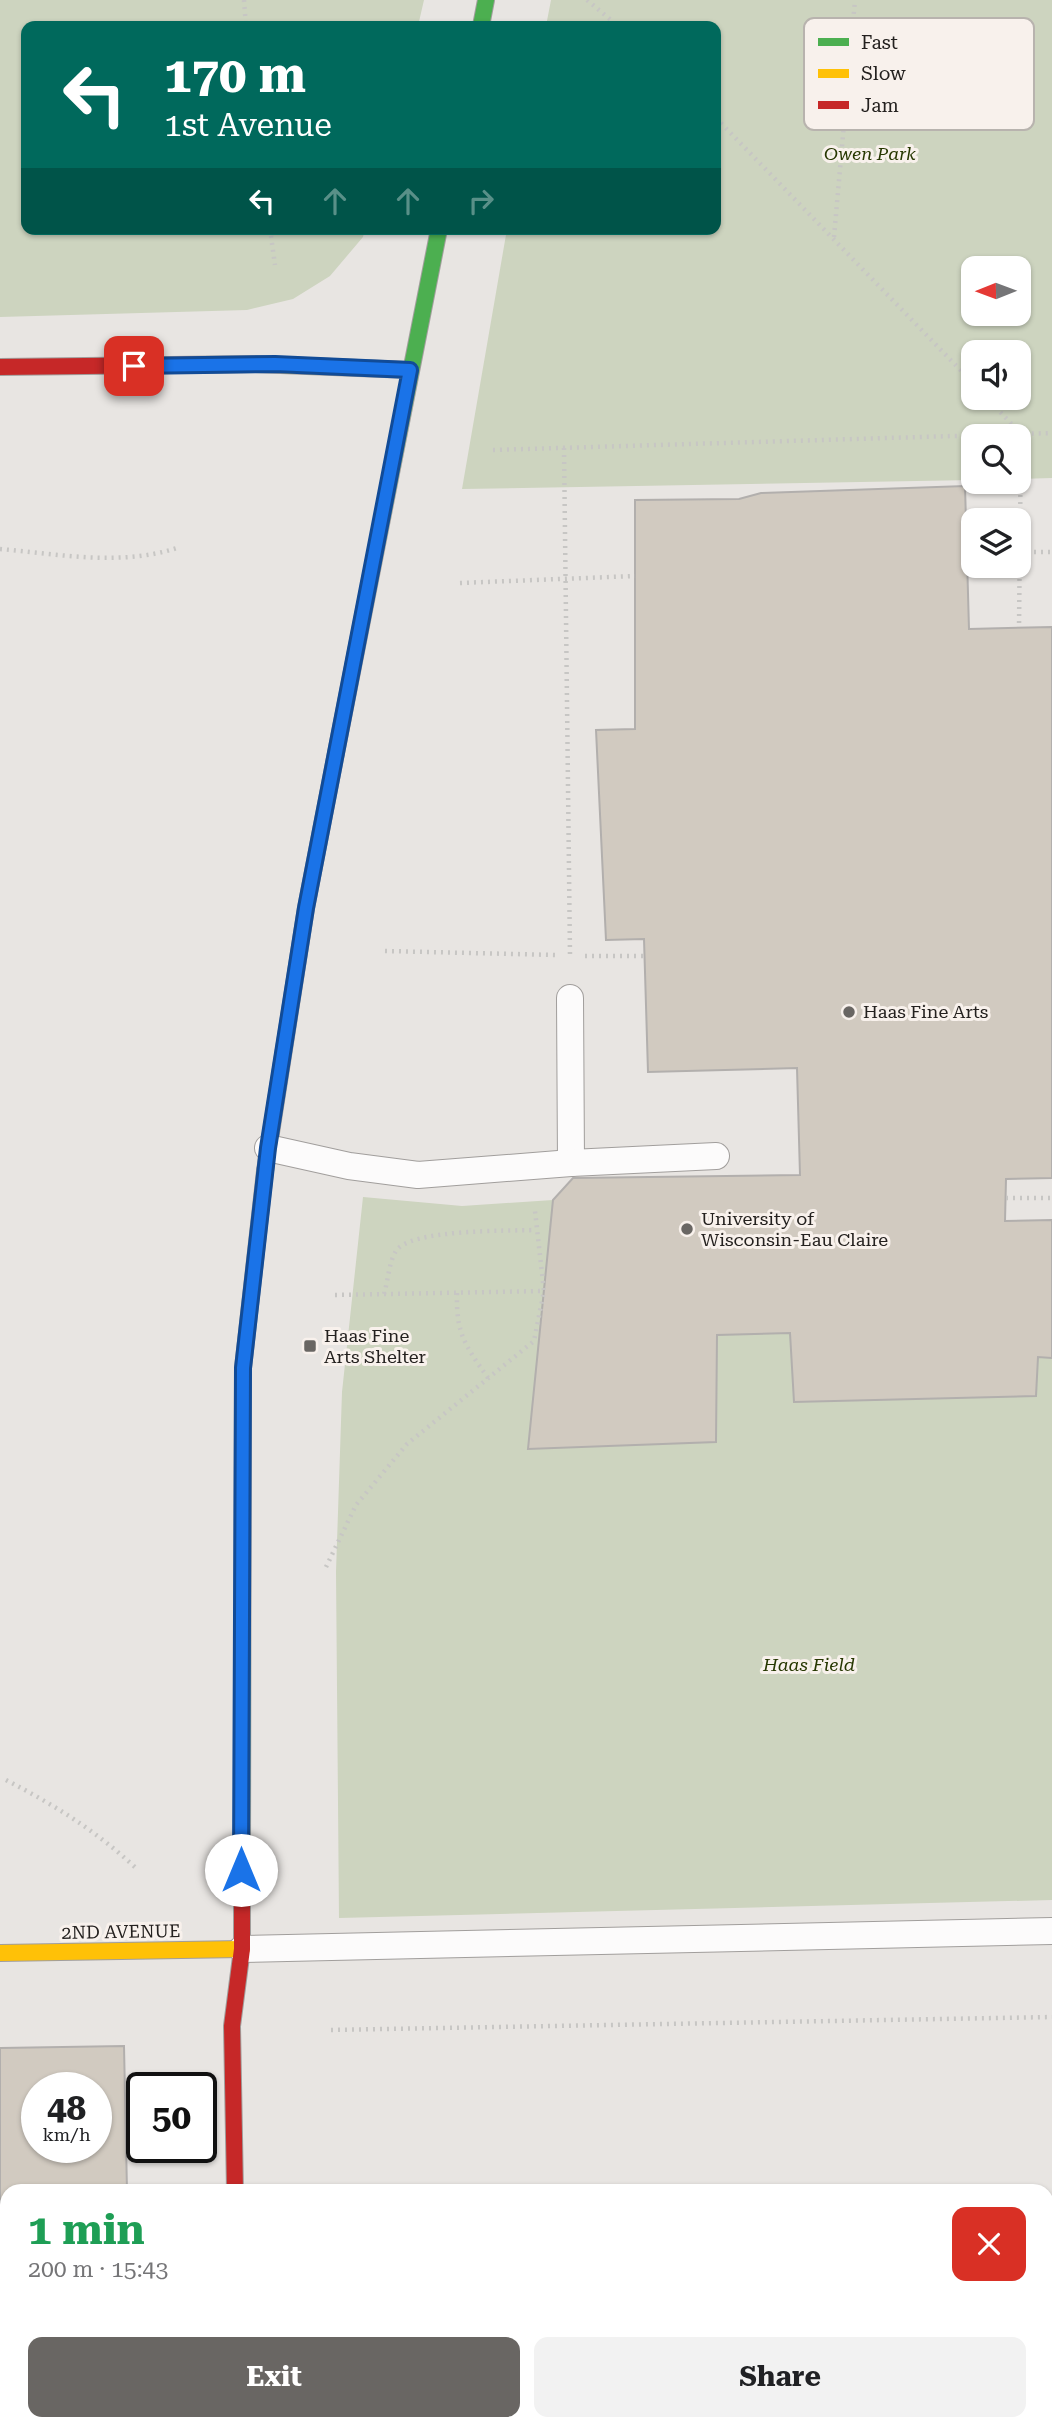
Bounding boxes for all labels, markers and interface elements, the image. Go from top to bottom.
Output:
legend [804,18,1034,130]
text: Fast [861,31,898,54]
text: 170 m [164,47,306,104]
icon: left [49,49,140,140]
text: Slow [861,62,906,85]
text: Jam [861,94,899,117]
text: 1st Avenue [164,106,332,144]
park label: Owen Park [824,143,916,164]
icon: left [243,182,281,220]
icon: ahead [316,182,354,220]
icon: ahead [389,182,427,220]
icon: right [462,182,500,220]
north arrow [961,256,1031,326]
map controls [961,256,1031,578]
pin [104,336,164,396]
button: sound [961,340,1031,410]
icon: arrive [115,347,153,385]
button: search [961,424,1031,494]
button: layers [961,508,1031,578]
place label: Haas Fine Arts [863,1001,988,1022]
marker: Haas Fine Arts [841,1004,857,1020]
place label: University of Wisconsin-Eau Claire [701,1208,888,1250]
marker: University of Wisconsin-Eau Claire [679,1221,695,1237]
place label: Haas Fine Arts Shelter [324,1325,426,1367]
marker: Haas Fine Arts Shelter [302,1338,318,1354]
park label: Haas Field [762,1654,855,1675]
position arrow [204,1833,278,1907]
street label: 2ND AVENUE [61,1920,181,1943]
speed limit sign: 50 [126,2072,217,2163]
text: 48 [47,2088,86,2129]
text: km/h [42,2124,91,2145]
text: 1 min [28,2205,145,2254]
button: close [952,2207,1026,2281]
text: 200 m · 15:43 [28,2256,168,2283]
button: Exit [28,2337,520,2417]
button: Share [534,2337,1026,2417]

